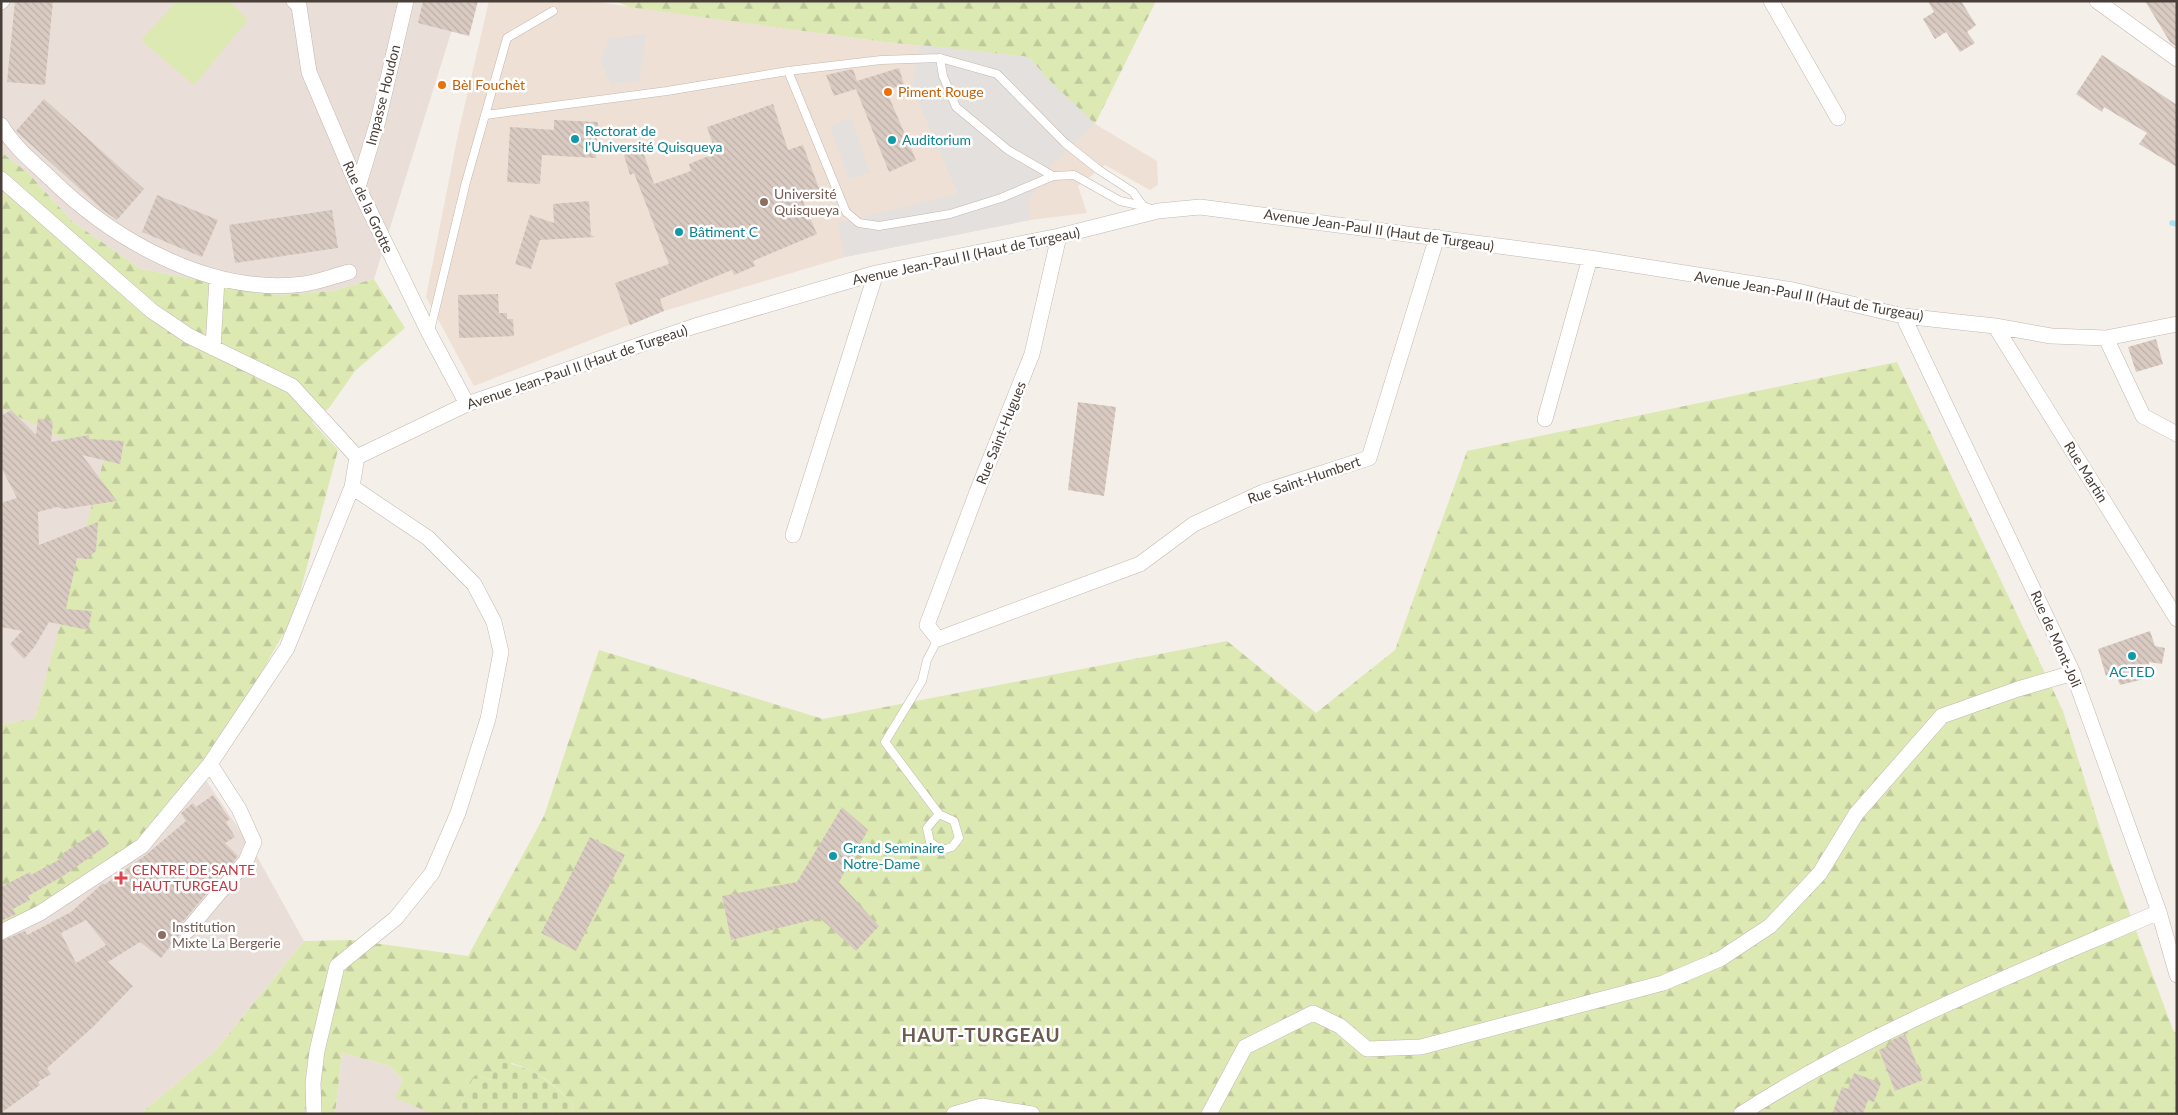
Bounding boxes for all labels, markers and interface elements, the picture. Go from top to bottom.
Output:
street label: Impasse Houdon [362,43,403,147]
place label: Bèl Fouchèt [452,76,525,93]
marker: Bèl Fouchèt [436,79,448,91]
place label: Piment Rouge [898,83,984,100]
marker: Piment Rouge [882,86,894,98]
place label: Rectorat de l'Université Quisqueya [585,122,723,155]
place label: Auditorium [902,131,971,148]
marker: Rectorat de l'Université Quisqueya [569,133,581,145]
marker: Auditorium [886,134,898,146]
street label: Rue de la Grotte [340,158,397,256]
place label: Université Quisqueya [774,185,839,218]
marker: Université Quisqueya [758,196,770,208]
street label: Avenue Jean-Paul II (Haut de Turgeau) [1263,205,1496,254]
place label: Bâtiment C [689,223,759,240]
street label: Avenue Jean-Paul II (Haut de Turgeau) [851,223,1082,288]
marker: Bâtiment C [673,226,685,238]
street label: Avenue Jean-Paul II (Haut de Turgeau) [1693,267,1925,324]
street label: Avenue Jean-Paul II (Haut de Turgeau) [464,321,690,412]
street label: Rue Saint-Hugues [972,379,1029,487]
street label: Rue Martin [2061,438,2112,505]
street label: Rue Saint-Humbert [1245,452,1363,507]
street label: Rue de Mont-Joli [2027,588,2085,690]
marker: ACTED [2126,650,2138,662]
place label: ACTED [2109,663,2155,680]
place label: Grand Seminaire Notre-Dame [843,839,944,872]
marker: Grand Seminaire Notre-Dame [827,850,839,862]
place label: CENTRE DE SANTE HAUT TURGEAU [132,861,255,894]
marker: CENTRE DE SANTE HAUT TURGEAU [114,871,128,885]
place label: Institution Mixte La Bergerie [172,918,281,951]
marker: Institution Mixte La Bergerie [156,929,168,941]
district label: HAUT-TURGEAU [902,1023,1061,1046]

